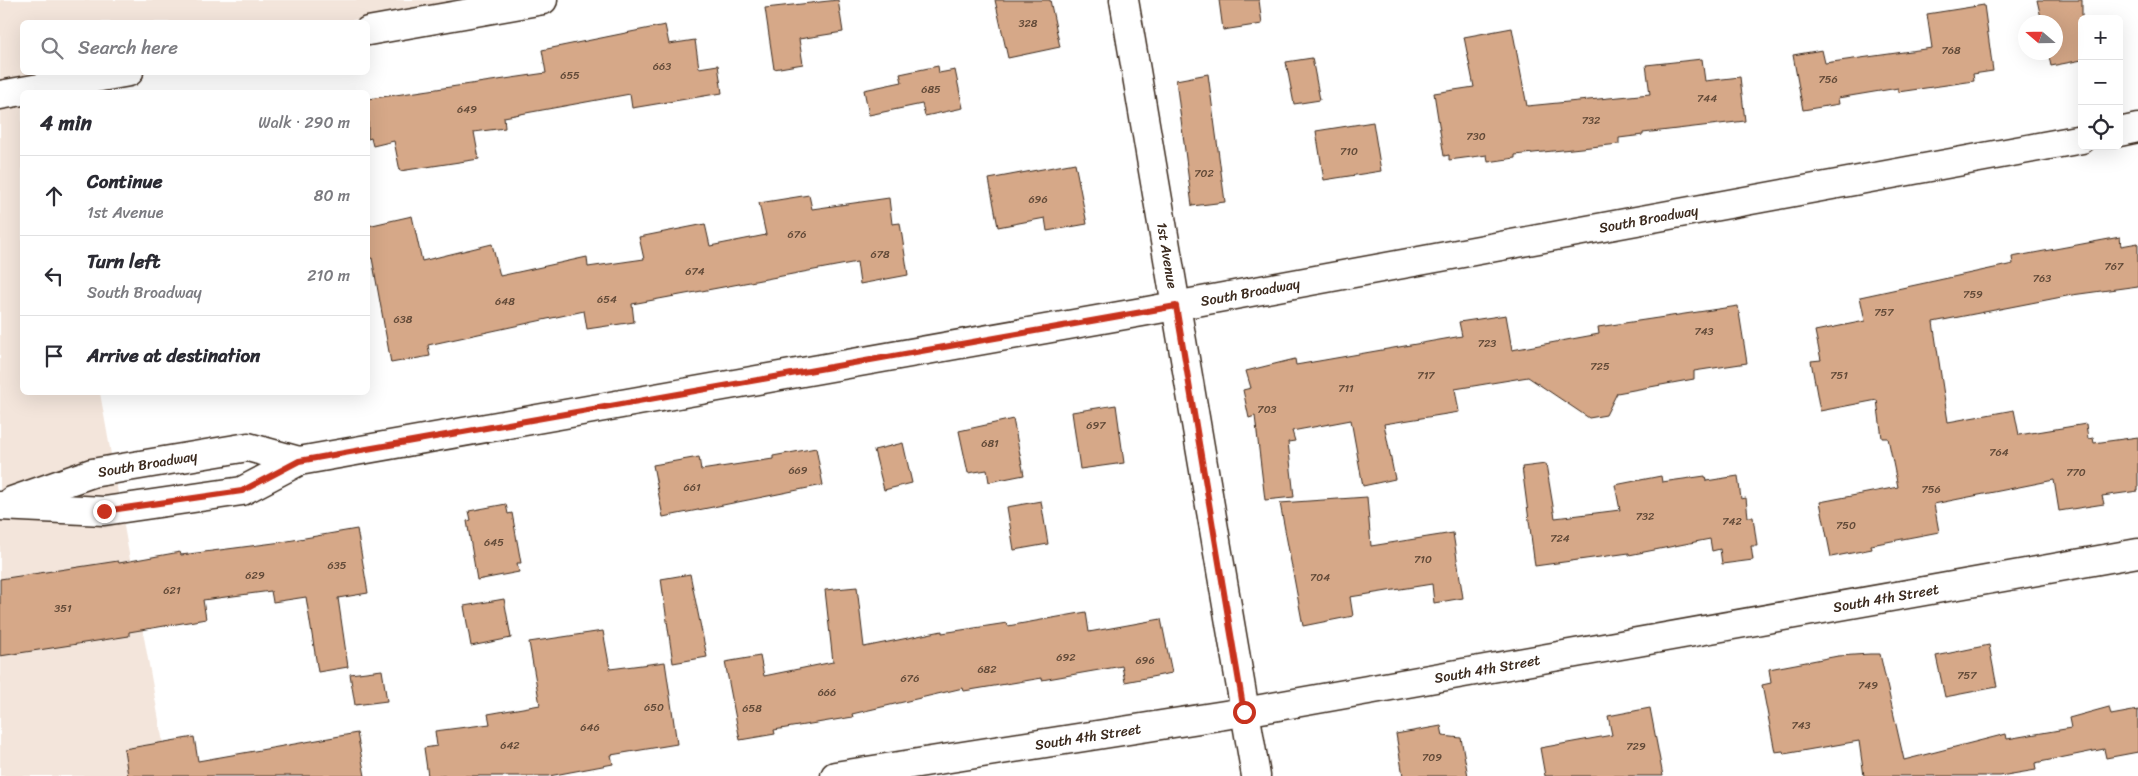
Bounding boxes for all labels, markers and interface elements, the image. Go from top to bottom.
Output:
house number: 328 [1018,14,1038,33]
north arrow [2018,15,2063,60]
map controls [2078,15,2123,150]
button: + [2078,15,2123,60]
search box [20,20,370,75]
text: Search here [78,31,178,64]
icon: search [38,34,66,62]
house number: 768 [1941,41,1961,60]
house number: 663 [653,57,671,76]
button: − [2078,60,2123,105]
house number: 655 [560,66,580,85]
house number: 756 [1818,70,1838,89]
house number: 685 [921,80,941,99]
house number: 744 [1697,89,1717,108]
house number: 649 [457,100,477,119]
text: 4 min [40,104,92,142]
button: locate [2078,105,2123,150]
text: Walk · 290 m [258,108,350,137]
house number: 732 [1582,111,1601,130]
house number: 730 [1466,127,1486,146]
house number: 710 [1340,142,1358,161]
house number: 702 [1194,164,1214,183]
text: Continue [87,165,163,198]
text: 80 m [314,181,350,210]
icon: ahead [40,182,68,210]
house number: 696 [1028,190,1048,209]
street label: South Broadway [1597,197,1701,240]
text: 1st Avenue [87,198,163,227]
street label: 1st Avenue [1149,220,1185,291]
house number: 676 [788,225,806,244]
text: Turn left [87,245,160,278]
house number: 678 [870,245,890,264]
house number: 767 [2105,257,2124,276]
text: 210 m [307,261,350,290]
icon: left [40,262,68,290]
house number: 674 [685,262,705,281]
house number: 763 [2033,269,2051,288]
street label: South Broadway [1198,271,1303,313]
text: South Broadway [87,278,202,307]
house number: 759 [1963,285,1983,304]
house number: 654 [597,290,617,309]
house number: 648 [495,292,515,311]
house number: 757 [1874,303,1894,322]
house number: 638 [394,310,413,329]
house number: 743 [1694,322,1714,341]
house number: 723 [1478,334,1496,353]
text: Arrive at destination [87,339,260,372]
icon: arrive [40,342,68,370]
house number: 725 [1590,357,1610,376]
house number: 717 [1417,366,1435,385]
house number: 751 [1830,366,1848,385]
house number: 711 [1338,379,1354,398]
house number: 703 [1257,400,1277,419]
house number: 697 [1086,416,1106,435]
house number: 681 [981,434,999,453]
street label: South Broadway [96,443,200,484]
house number: 764 [1989,443,2009,462]
house number: 669 [788,461,808,480]
house number: 770 [2066,463,2086,482]
house number: 661 [683,478,701,497]
house number: 756 [1921,480,1941,499]
route end [93,500,116,523]
house number: 732 [1636,507,1655,526]
house number: 742 [1722,512,1742,531]
house number: 750 [1836,516,1856,535]
house number: 724 [1550,529,1570,548]
house number: 645 [484,533,504,552]
house number: 710 [1414,550,1432,569]
house number: 635 [327,556,347,575]
house number: 629 [245,566,265,585]
house number: 704 [1310,568,1330,587]
street label: South 4th Street [1831,576,1941,620]
house number: 621 [163,581,181,600]
house number: 351 [54,599,72,618]
street label: South 4th Street [1432,647,1542,690]
house number: 692 [1056,648,1076,667]
house number: 696 [1135,651,1155,670]
house number: 682 [977,660,997,679]
house number: 757 [1957,666,1977,685]
house number: 676 [901,669,919,688]
house number: 749 [1858,676,1878,695]
house number: 666 [818,683,836,702]
house number: 650 [644,698,664,717]
house number: 658 [742,699,762,718]
route start [1233,701,1256,724]
street label: South 4th Street [1033,716,1143,757]
house number: 743 [1791,716,1811,735]
house number: 646 [580,718,600,737]
house number: 642 [500,736,520,755]
house number: 729 [1626,737,1646,756]
house number: 709 [1422,748,1442,767]

